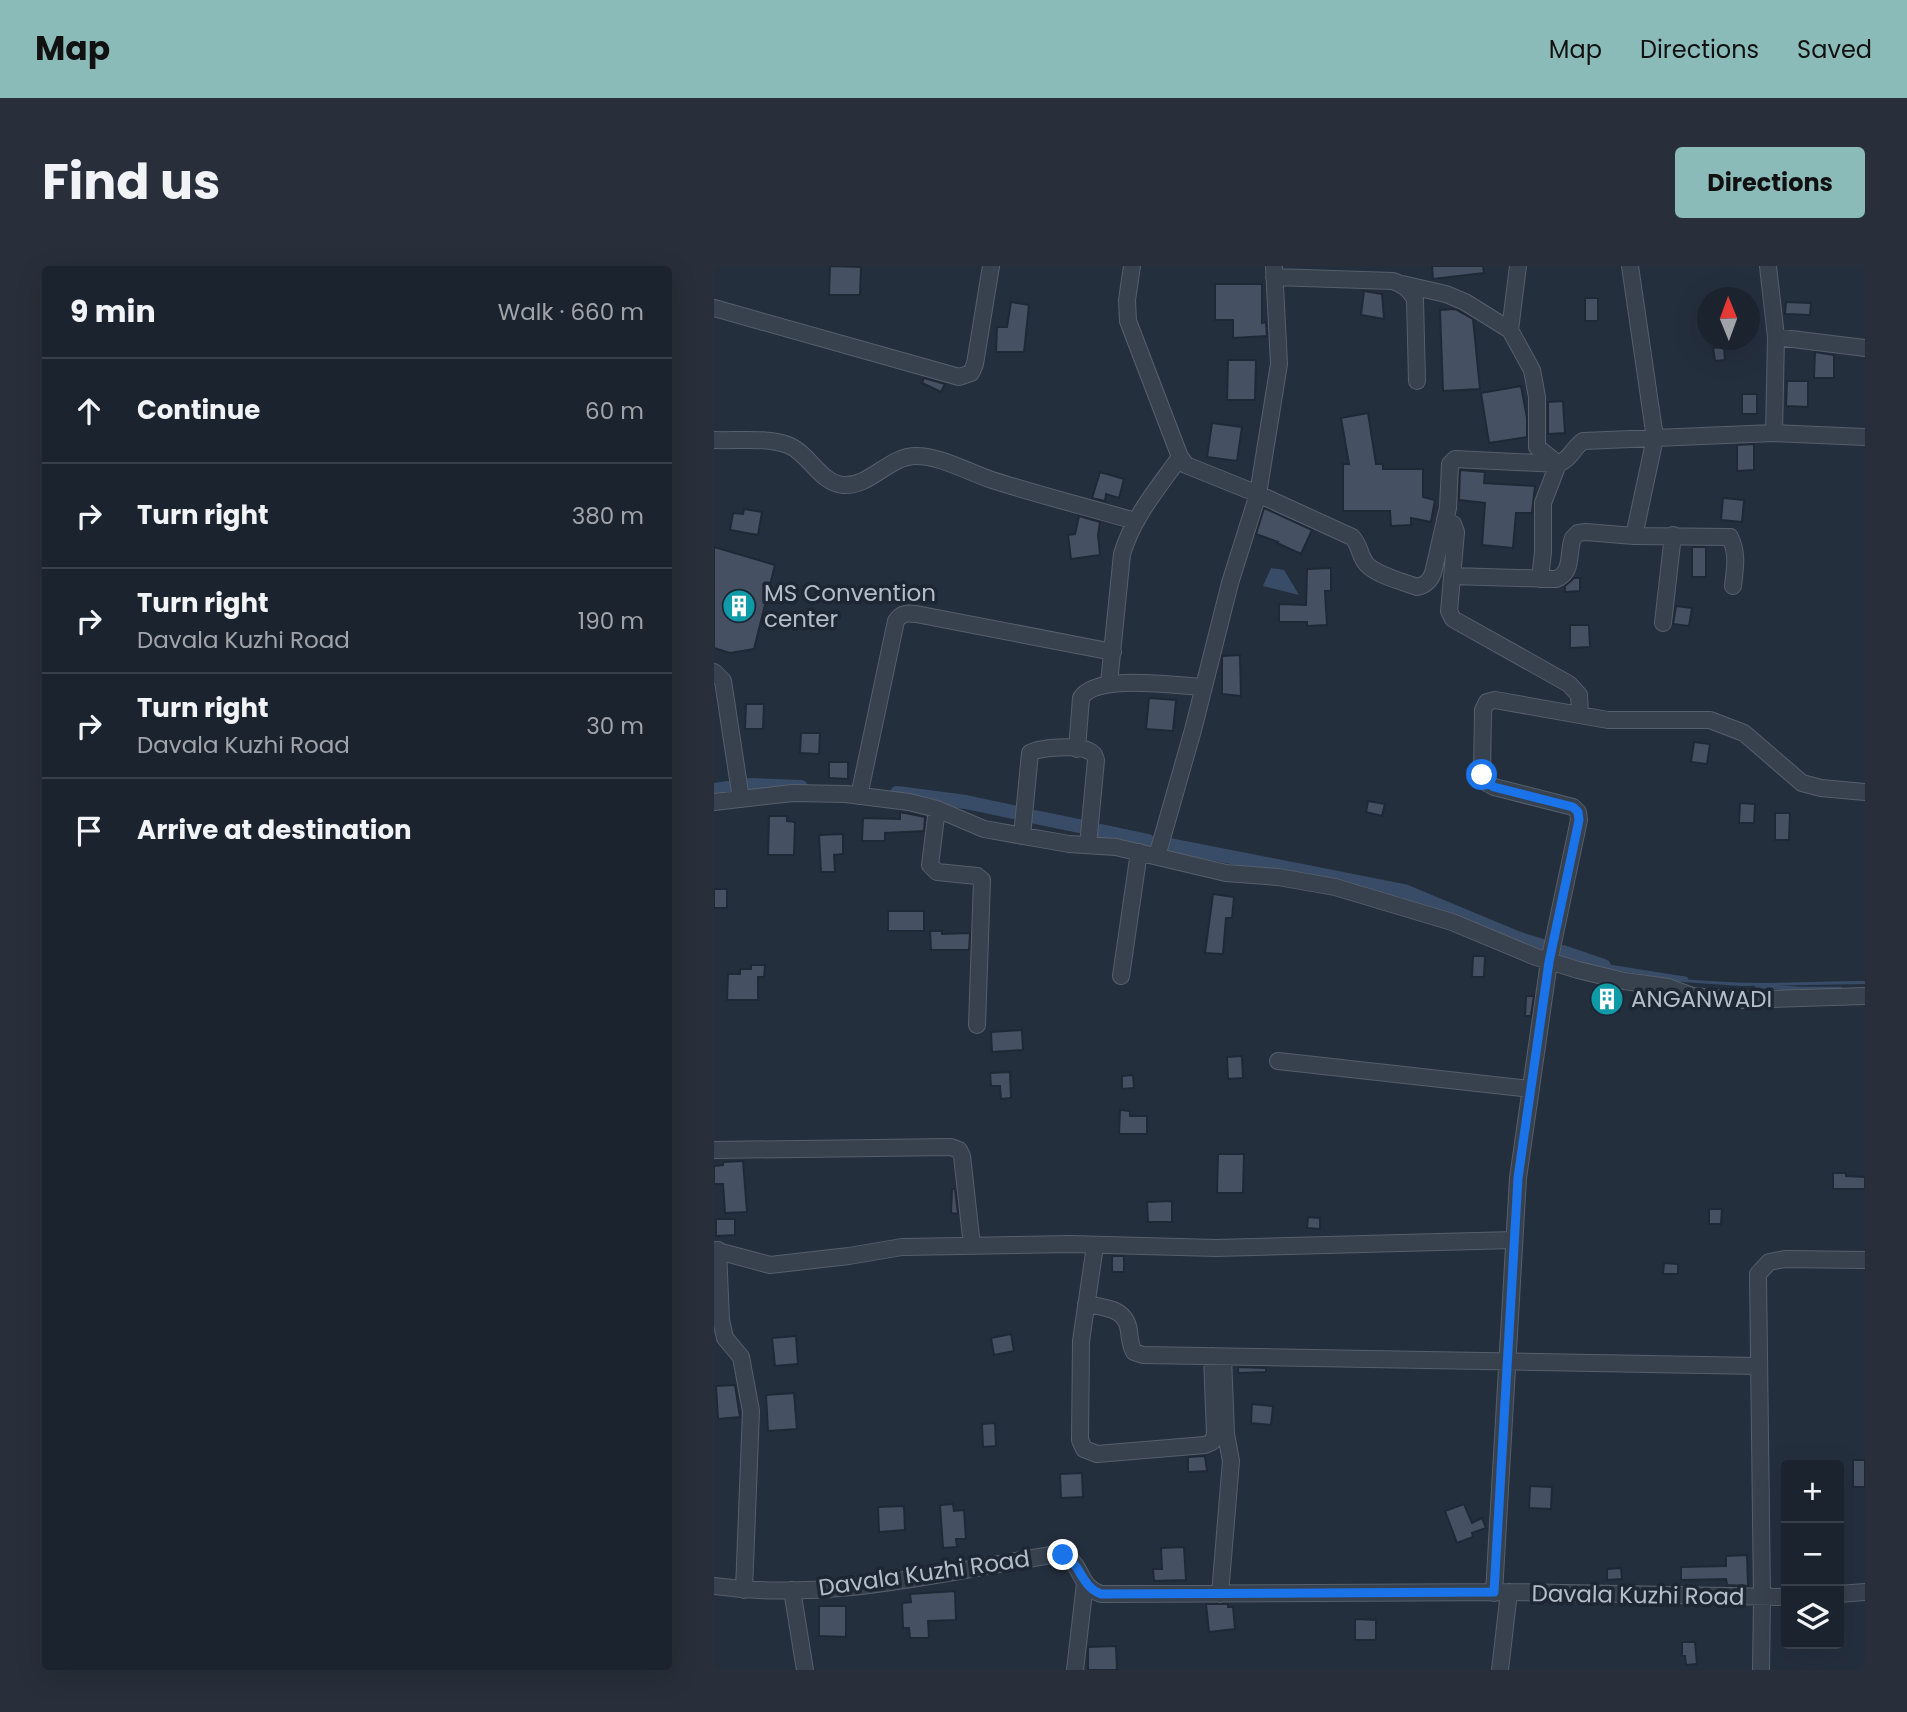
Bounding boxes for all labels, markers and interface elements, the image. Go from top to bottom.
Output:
text: Map [35,25,110,72]
text: Map [1549,33,1602,66]
text: Directions [1640,33,1759,66]
text: Saved [1797,33,1872,66]
button: Directions [1675,147,1865,218]
text: Find us [42,148,220,216]
north arrow [1697,287,1760,350]
text: 9 min [70,290,156,333]
text: Walk · 660 m [498,296,644,328]
icon: ahead [70,392,108,430]
text: Continue [137,392,260,428]
text: 60 m [585,395,644,427]
icon: right [70,497,108,535]
text: Turn right [137,497,269,533]
text: 380 m [572,500,644,532]
place label: MS Convention center [764,577,936,635]
text: Turn right [137,585,269,621]
building icon: MS Convention center [720,587,758,625]
icon: right [70,602,108,640]
text: 190 m [578,605,644,637]
text: Davala Kuzhi Road [137,624,350,656]
text: Turn right [137,690,269,726]
icon: right [70,707,108,745]
text: 30 m [586,710,644,742]
text: Davala Kuzhi Road [137,729,350,761]
route start [1466,759,1497,790]
icon: arrive [70,812,108,850]
text: Arrive at destination [137,812,412,848]
building icon: ANGANWADI [1588,980,1626,1018]
place label: ANGANWADI [1631,983,1772,1015]
map controls [1781,1460,1844,1649]
button: + [1781,1460,1844,1523]
button: − [1781,1523,1844,1586]
route end [1047,1539,1078,1570]
street label: Davala Kuzhi Road [816,1542,1032,1604]
street label: Davala Kuzhi Road [1531,1577,1745,1613]
button: layers [1781,1586,1844,1649]

